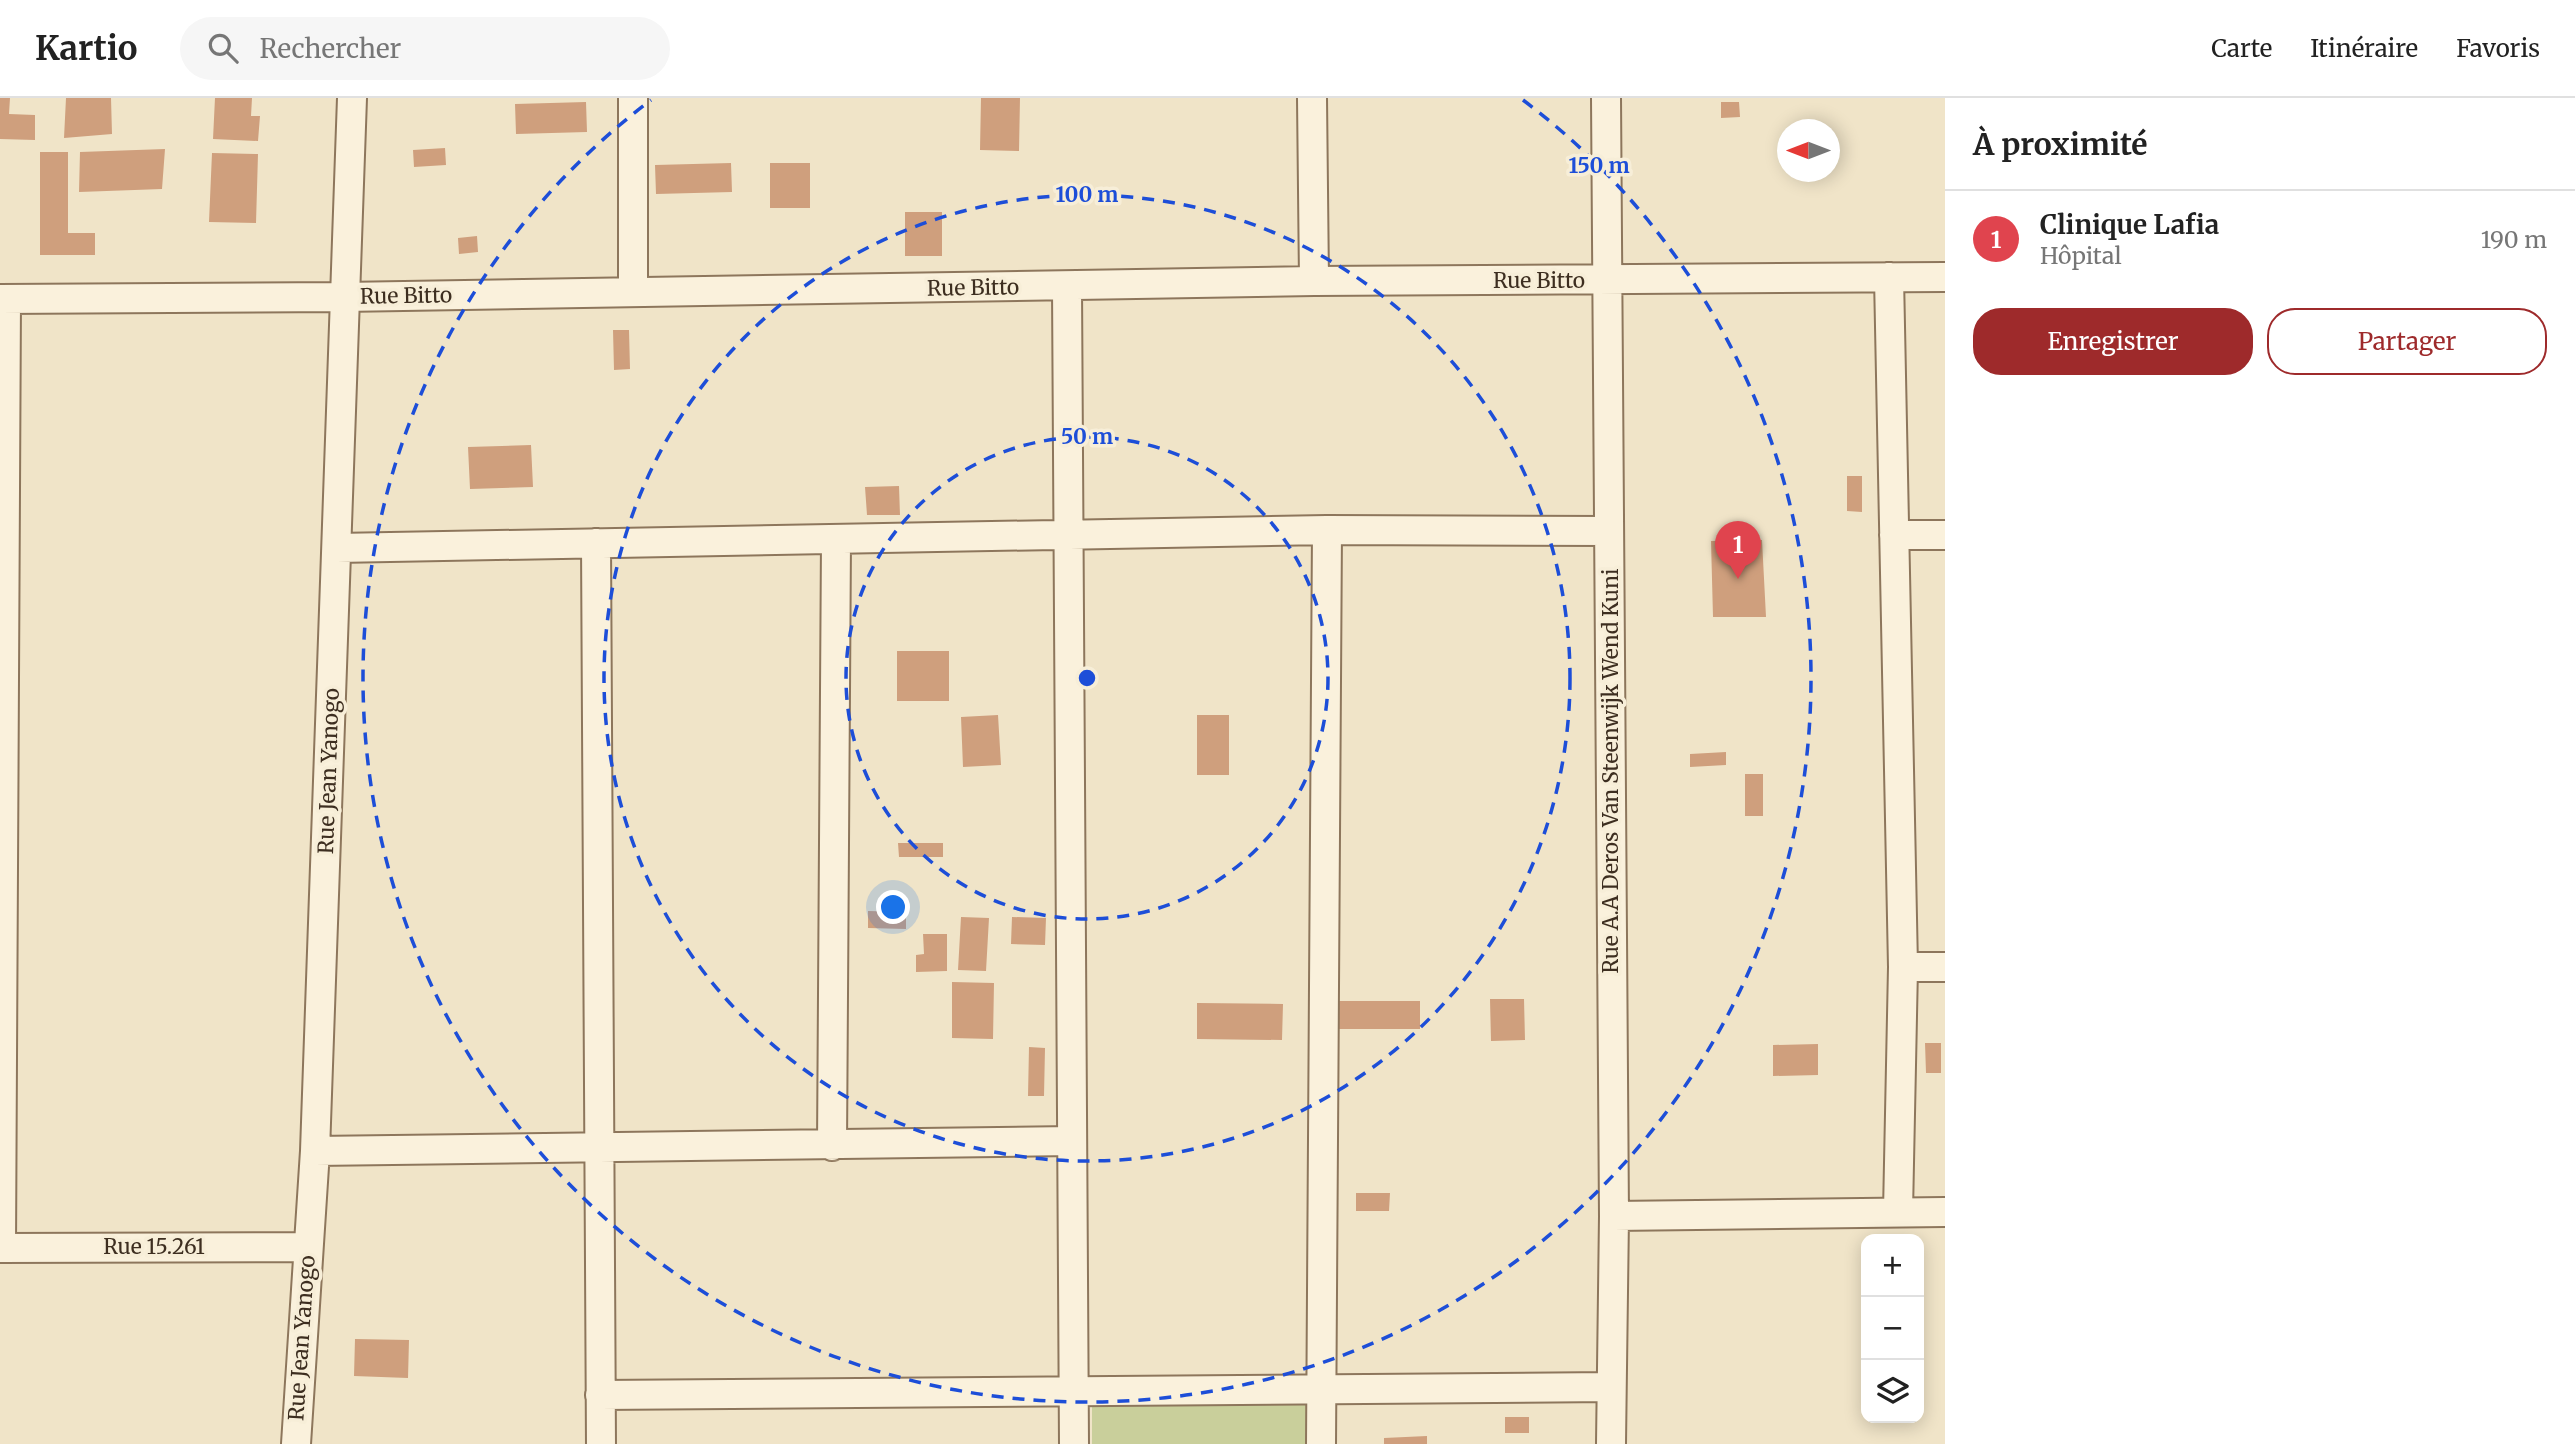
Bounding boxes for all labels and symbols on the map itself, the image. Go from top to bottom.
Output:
north arrow [1777,119,1840,182]
text: 150 m [1568,152,1630,179]
text: 100 m [1056,181,1118,208]
street label: Rue Bitto [1493,267,1585,294]
street label: Rue Bitto [927,273,1019,302]
street label: Rue Bitto [360,281,452,310]
text: 50 m [1061,423,1113,450]
pin: 1 [1715,521,1761,579]
street label: Rue A.A Deros Van Steenwijk Wend Kuni [1597,568,1624,974]
centre of rings [1075,666,1099,690]
street label: Rue Jean Yanogo [312,688,345,854]
your location [876,890,910,924]
street label: Rue 15.261 [103,1233,205,1260]
street label: Rue Jean Yanogo [282,1254,321,1422]

